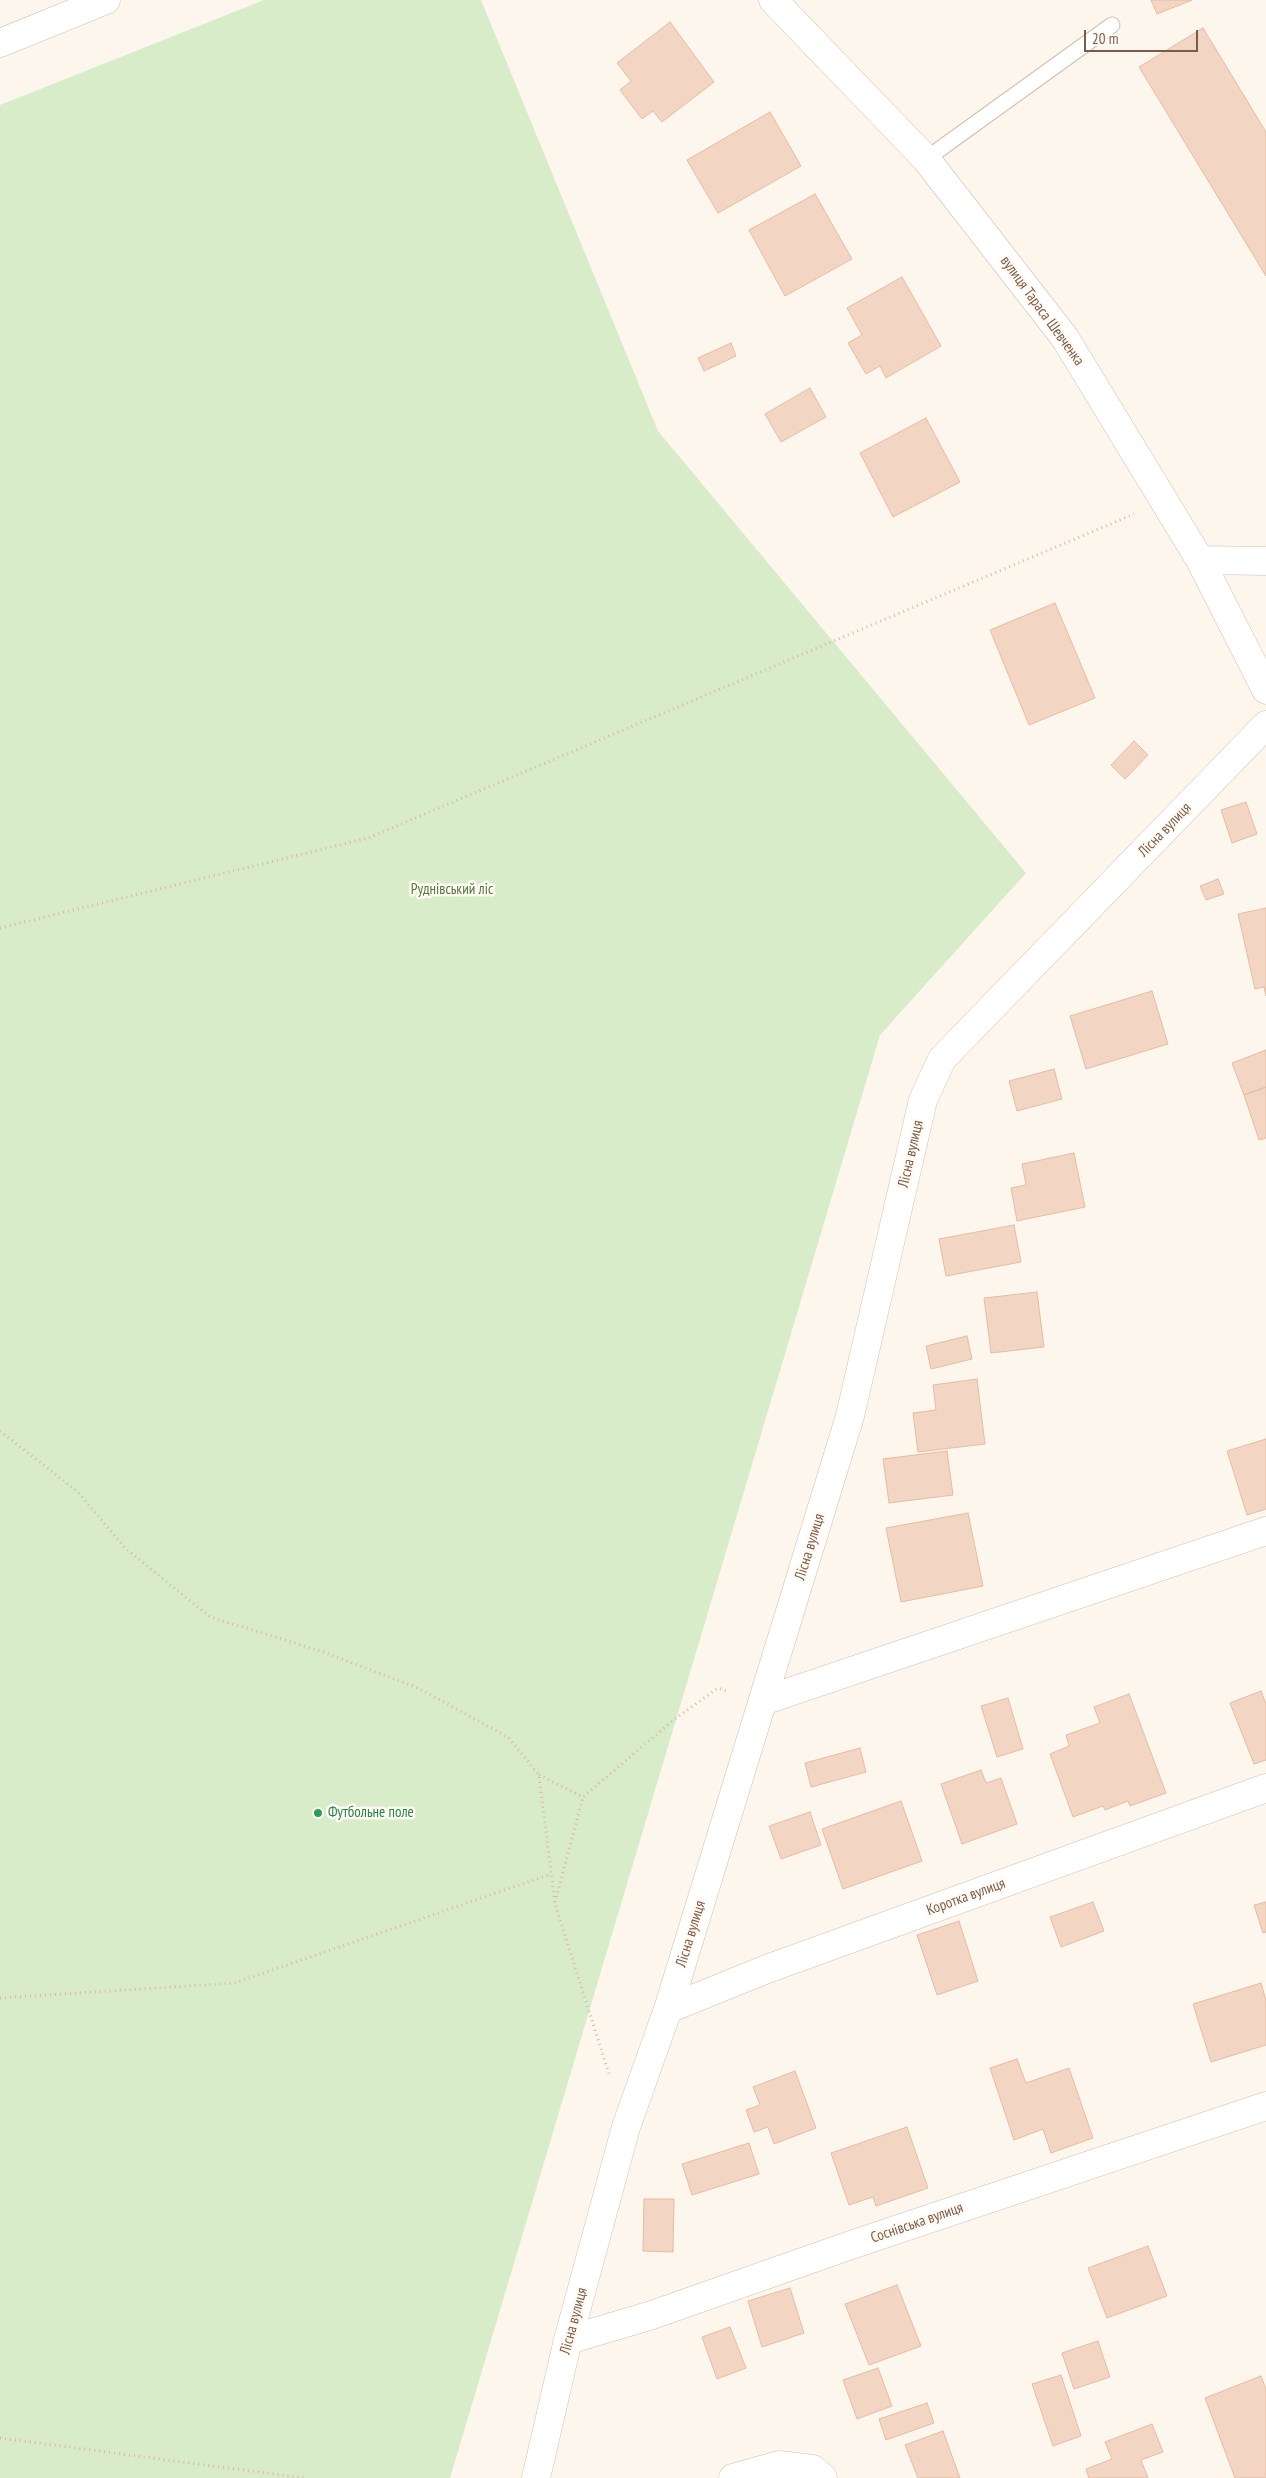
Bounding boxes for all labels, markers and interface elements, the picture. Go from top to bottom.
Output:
scale bar [1086,20,1200,52]
text: 20 m [1092,29,1118,48]
street label: вулиця Тараса Шевченка [996,253,1088,369]
street label: Лісна вулиця [1135,799,1195,861]
park label: Руднівський ліс [411,881,493,899]
street label: Лісна вулиця [895,1119,927,1189]
street label: Лісна вулиця [791,1512,829,1582]
place label: Футбольне поле [328,1804,414,1822]
marker: Футбольне поле [312,1807,324,1819]
street label: Коротка вулиця [924,1874,1008,1920]
street label: Лісна вулиця [672,1899,710,1969]
street label: Соснівська вулиця [868,2199,966,2247]
street label: Лісна вулиця [556,2286,592,2356]

